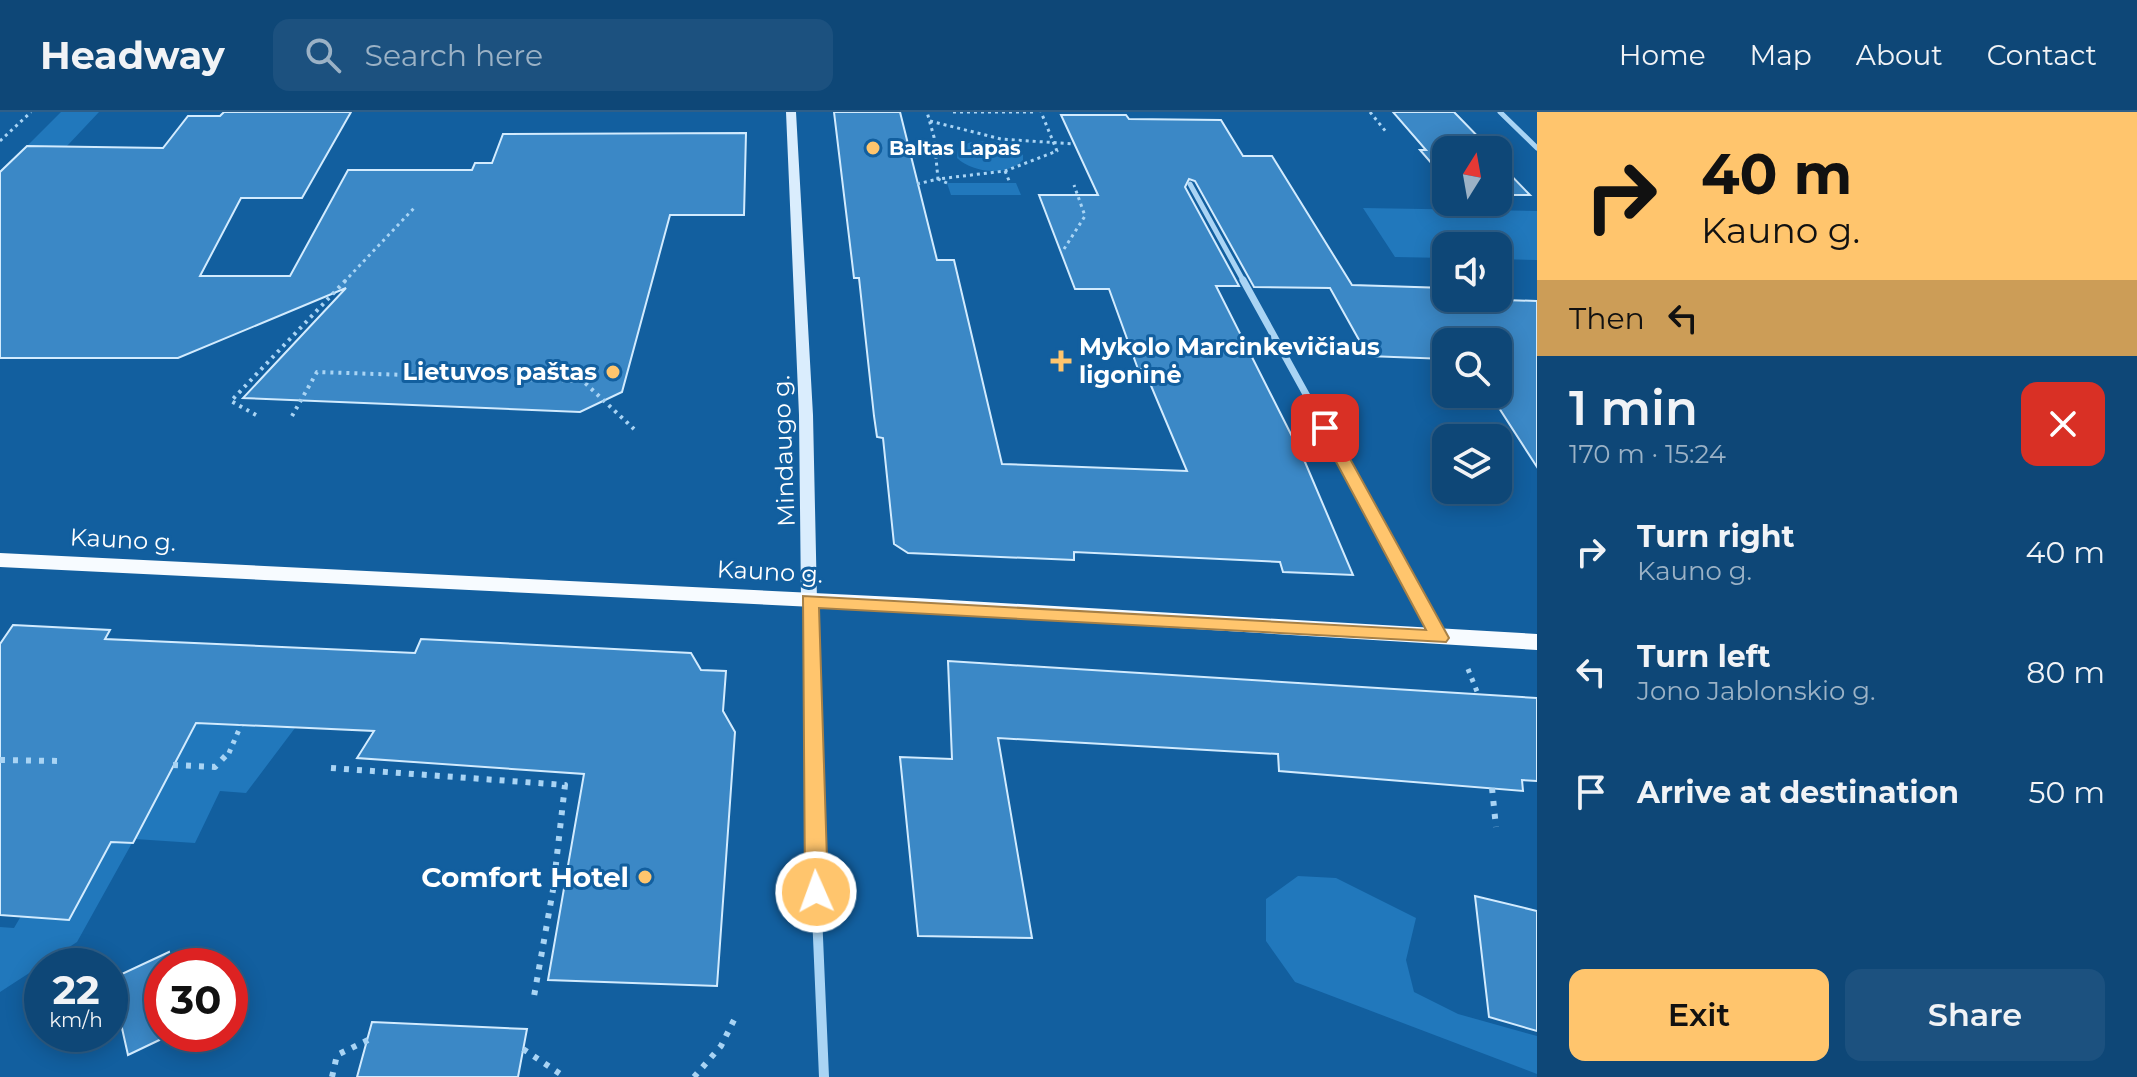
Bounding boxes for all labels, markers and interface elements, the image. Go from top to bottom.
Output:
search box [273,19,833,91]
text: Headway [40,32,225,79]
icon: search [301,33,345,77]
text: Search here [365,37,543,74]
text: Home [1619,38,1706,72]
text: Map [1750,38,1812,72]
text: About [1856,38,1943,72]
text: Contact [1987,38,2097,72]
place label: Baltas Lapas [889,136,1021,160]
north arrow [1432,136,1512,216]
map controls [1432,136,1512,504]
marker: Baltas Lapas [864,139,882,157]
text: 40 m [1701,140,1852,208]
icon: right [1569,144,1673,248]
text: Kauno g. [1701,208,1860,252]
button: sound [1432,232,1512,312]
icon: left [1661,296,1705,340]
text: Then [1569,300,1645,337]
button: search [1432,328,1512,408]
place label: Mykolo Marcinkevičiaus ligoninė [1079,332,1380,389]
marker: Mykolo Marcinkevičiaus ligoninė [1050,350,1072,372]
place label: Lietuvos paštas [403,357,597,386]
marker: Lietuvos paštas [604,363,622,381]
street label: Mindaugo g. [766,375,801,527]
text: 1 min [1569,379,1698,437]
button: close [2021,382,2105,466]
pin [1291,394,1359,462]
icon: arrive [1303,406,1347,450]
button: layers [1432,424,1512,504]
text: 170 m · 15:24 [1569,438,1726,470]
text: Turn right [1637,518,1794,555]
street label: Kauno g. [69,522,177,557]
icon: right [1569,530,1613,574]
text: 40 m [2026,534,2105,571]
street label: Kauno g. [716,554,824,589]
text: Kauno g. [1637,555,1752,587]
text: Turn left [1637,638,1770,675]
icon: left [1569,650,1613,694]
text: 80 m [2026,654,2105,691]
text: Jono Jablonskio g. [1637,675,1876,707]
icon: arrive [1569,770,1613,814]
text: Arrive at destination [1637,774,1959,811]
text: 50 m [2028,774,2105,811]
position arrow [774,850,858,934]
place label: Comfort Hotel [421,860,629,894]
marker: Comfort Hotel [636,868,654,886]
speed limit sign: 30 [144,948,248,1052]
text: 22 [52,965,100,1014]
button: Exit [1569,969,1829,1061]
button: Share [1845,969,2105,1061]
text: km/h [49,1008,103,1032]

